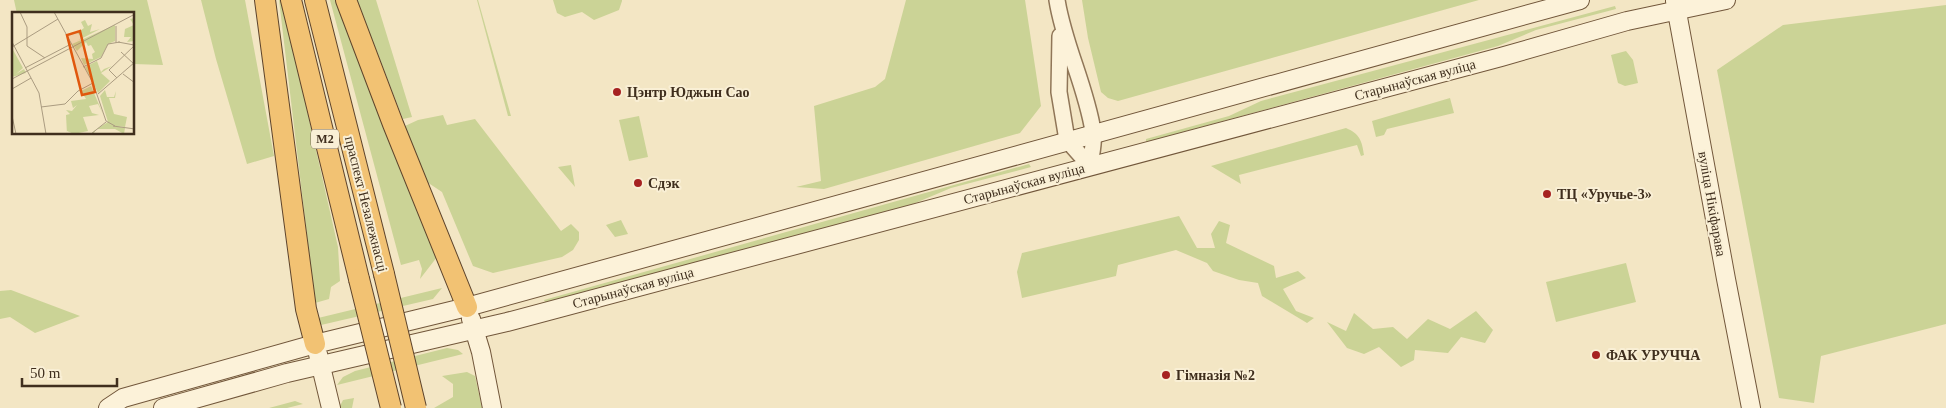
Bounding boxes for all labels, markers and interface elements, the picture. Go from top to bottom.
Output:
inset map [12,12,135,135]
street label: Старынаўская вуліца [1353,56,1478,103]
place label: Цэнтр Юджын Сао [627,85,750,100]
marker: Цэнтр Юджын Сао [611,86,623,98]
road number: М2 [311,130,339,148]
street label: праспект Незалежнасці [342,135,390,274]
street label: вуліца Нікіфарава [1695,150,1729,258]
street label: Старынаўская вуліца [962,160,1087,207]
place label: Сдэк [648,176,681,191]
marker: Сдэк [632,177,644,189]
place label: ТЦ «Уручье-3» [1557,187,1652,202]
marker: ТЦ «Уручье-3» [1541,188,1553,200]
street label: Старынаўская вуліца [571,264,696,311]
place label: ФАК УРУЧЧА [1606,348,1701,363]
marker: ФАК УРУЧЧА [1590,349,1602,361]
scale bar [22,356,118,388]
text: 50 m [30,365,61,381]
place label: Гімназія №2 [1176,368,1255,383]
marker: Гімназія №2 [1160,369,1172,381]

